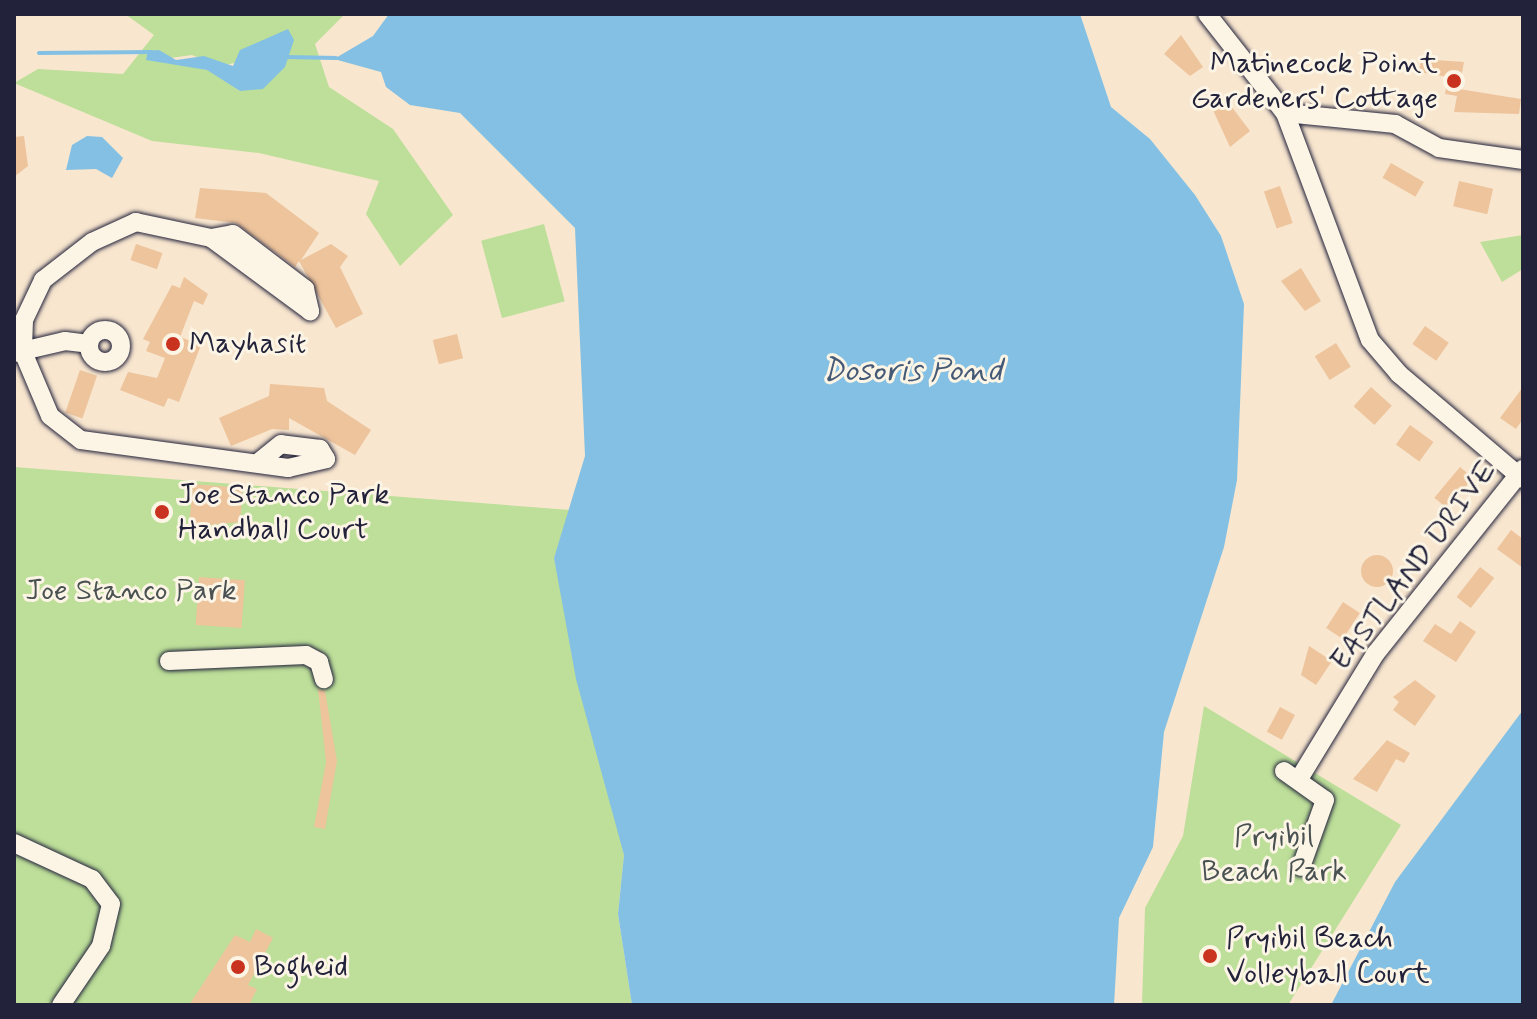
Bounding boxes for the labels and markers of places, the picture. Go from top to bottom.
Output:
place label: Matinecock Point Gardeners' Cottage [1191,46,1438,116]
marker: Matinecock Point Gardeners' Cottage [1445,72,1463,90]
place label: Mayhasit [189,326,306,362]
marker: Mayhasit [164,335,182,353]
place label: Joe Stanco Park Handball Court [178,477,385,548]
marker: Joe Stanco Park Handball Court [153,503,171,521]
place label: Pryibil Beach Volleyball Court [1226,921,1428,992]
marker: Pryibil Beach Volleyball Court [1201,947,1219,965]
place label: Bogheid [254,949,348,985]
marker: Bogheid [229,958,247,976]

